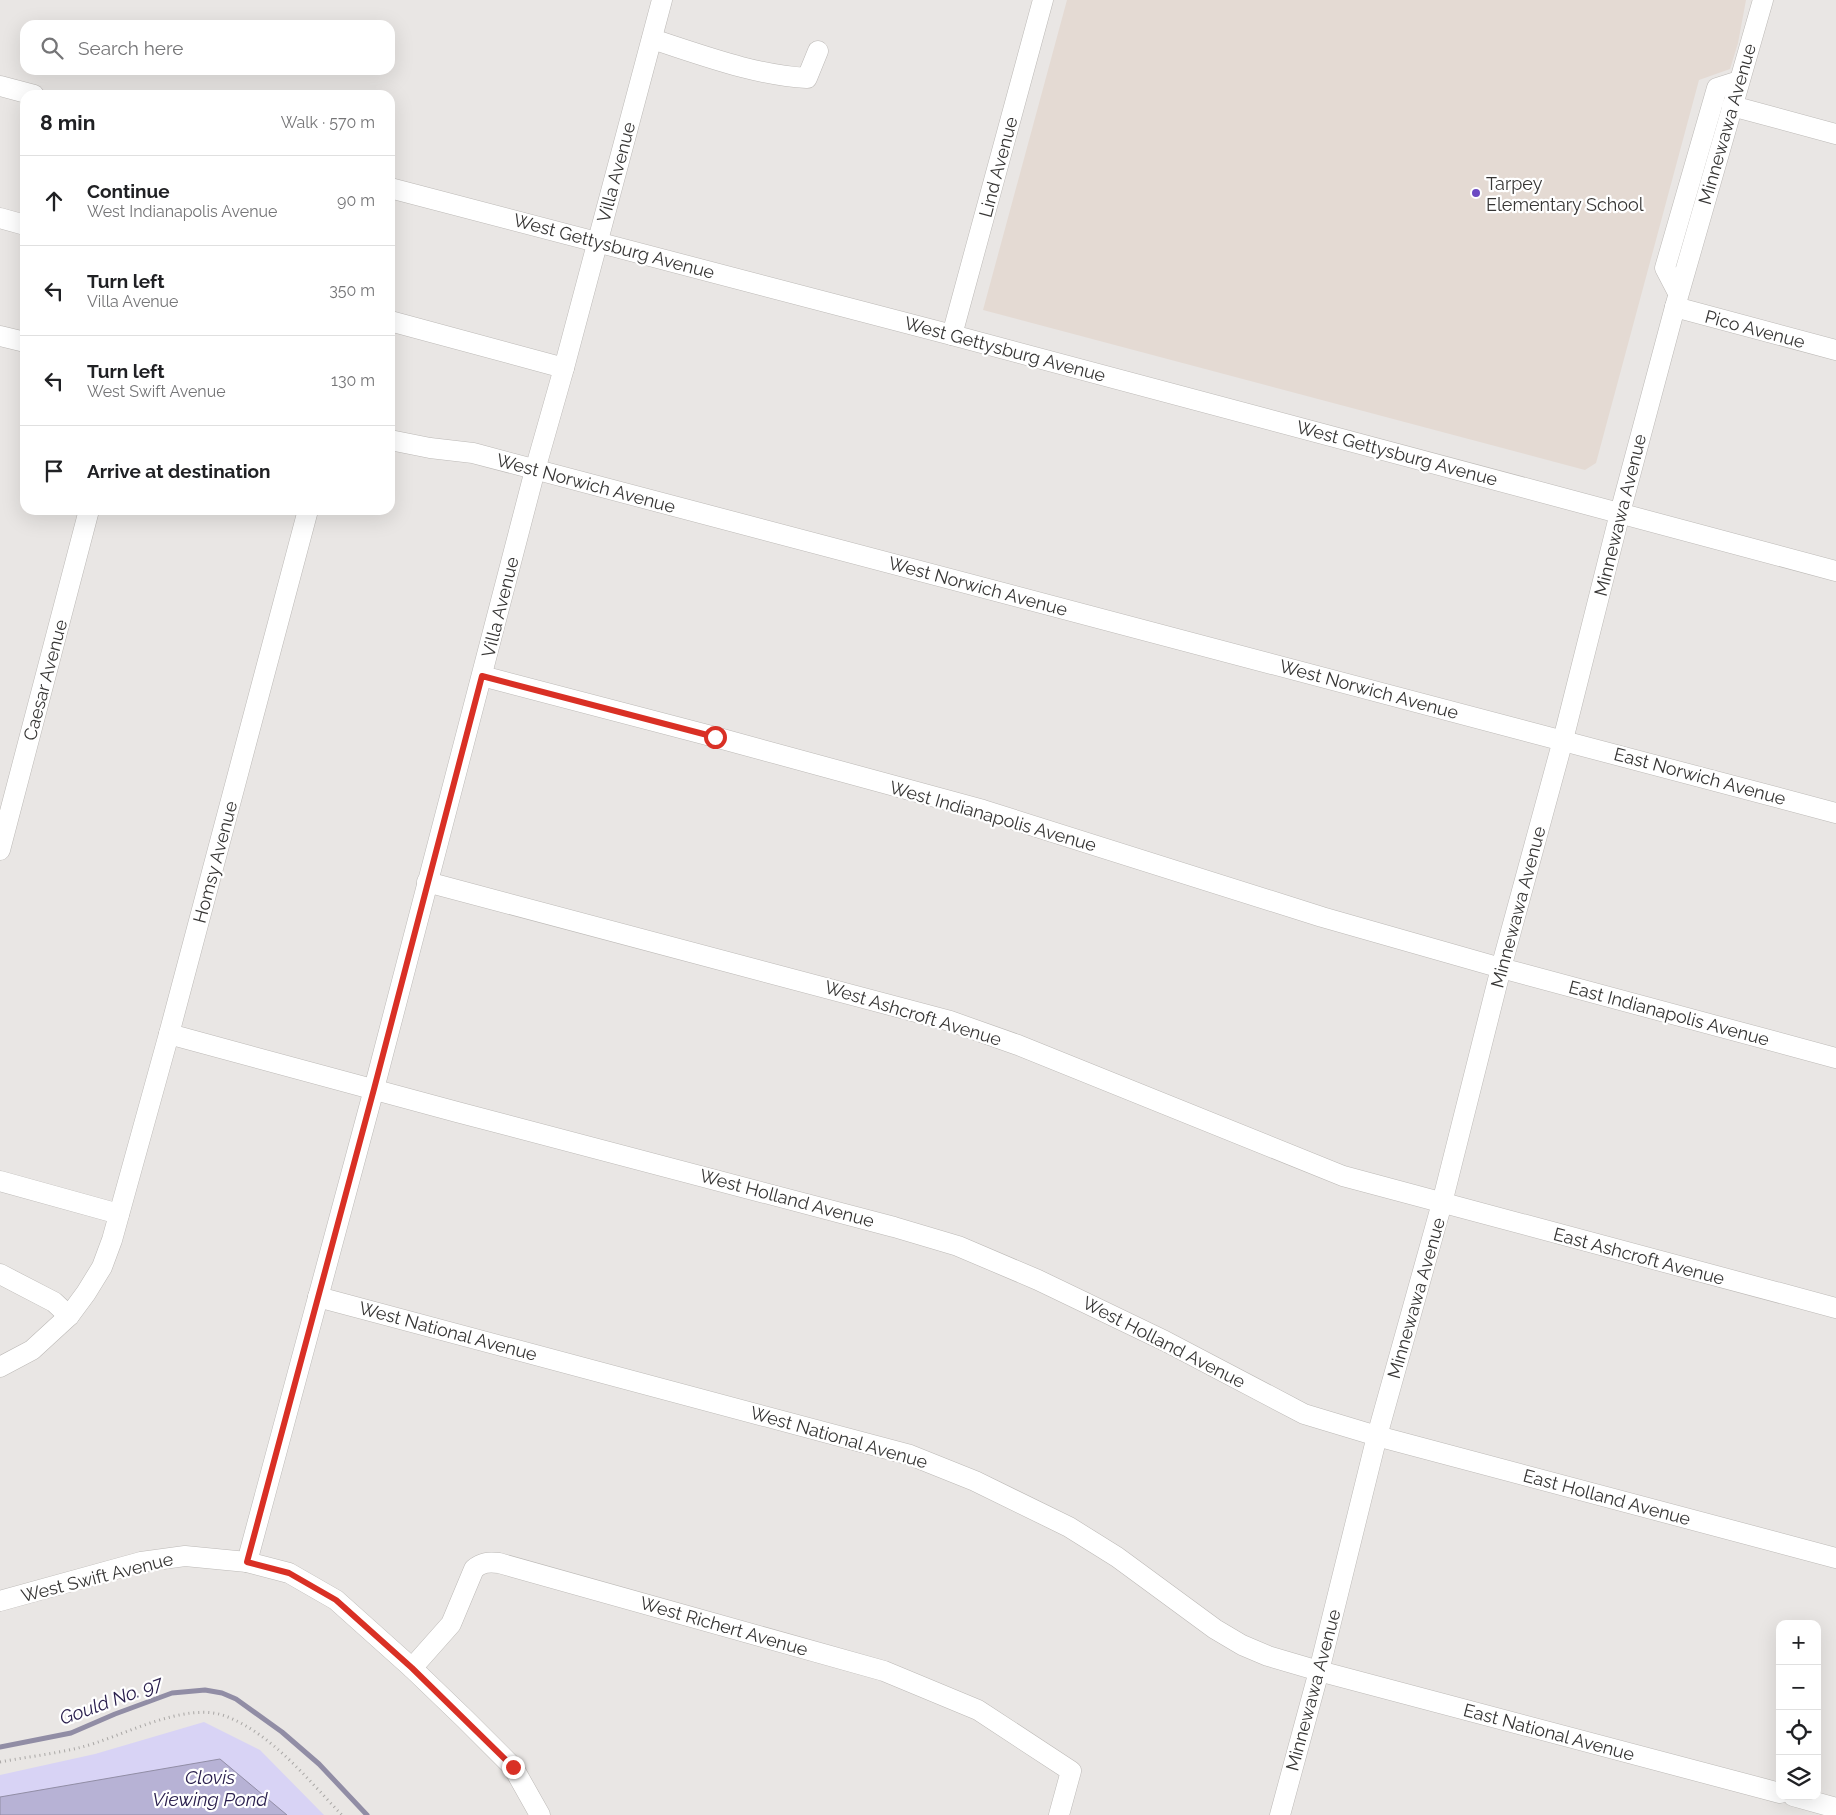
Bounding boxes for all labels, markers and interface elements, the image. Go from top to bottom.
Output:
search box [20,20,395,75]
icon: search [38,34,66,62]
text: Search here [78,37,184,59]
street label: Minnewawa Avenue [1694,41,1760,207]
text: 8 min [40,110,95,135]
text: Walk · 570 m [281,113,375,132]
street label: Lind Avenue [974,114,1022,220]
street label: Villa Avenue [593,119,640,224]
place label: Tarpey Elementary School [1486,173,1644,215]
text: Continue [87,180,170,202]
icon: ahead [40,187,68,215]
marker: Tarpey Elementary School [1470,187,1482,199]
text: 90 m [337,191,375,210]
text: West Indianapolis Avenue [87,202,277,221]
street label: West Gettysburg Avenue [511,209,717,283]
text: Turn left [87,270,164,292]
icon: left [40,277,68,305]
text: 350 m [329,281,375,300]
text: Villa Avenue [87,292,179,311]
street label: Pico Avenue [1703,306,1808,353]
street label: West Gettysburg Avenue [902,312,1108,386]
text: Turn left [87,360,164,382]
icon: left [40,367,68,395]
text: 130 m [331,371,375,390]
text: West Swift Avenue [87,382,226,401]
street label: West Gettysburg Avenue [1294,416,1500,490]
street label: Minnewawa Avenue [1590,431,1650,598]
street label: West Norwich Avenue [494,449,678,517]
icon: arrive [40,457,68,485]
text: Arrive at destination [87,460,271,482]
street label: West Norwich Avenue [886,552,1070,620]
street label: Villa Avenue [477,554,523,659]
street label: Caesar Avenue [19,617,71,743]
street label: West Norwich Avenue [1277,655,1461,723]
route start [704,726,727,749]
street label: East Norwich Avenue [1612,743,1789,809]
street label: West Indianapolis Avenue [887,776,1099,856]
street label: Homsy Avenue [189,798,241,925]
street label: Minnewawa Avenue [1486,824,1550,990]
street label: West Ashcroft Avenue [822,976,1004,1050]
street label: East Indianapolis Avenue [1566,976,1772,1050]
street label: West Holland Avenue [697,1165,877,1232]
street label: Minnewawa Avenue [1383,1215,1449,1381]
street label: East Ashcroft Avenue [1551,1223,1727,1289]
street label: West Holland Avenue [1079,1292,1249,1392]
street label: West National Avenue [357,1297,540,1365]
street label: West National Avenue [748,1402,931,1473]
street label: East Holland Avenue [1521,1465,1693,1530]
street label: West Swift Avenue [19,1548,176,1606]
street label: West Richert Avenue [638,1592,811,1660]
street label: Minnewawa Avenue [1281,1607,1345,1773]
map controls [1776,1620,1821,1800]
button: + [1776,1620,1821,1665]
button: − [1776,1665,1821,1710]
water label: Gould No. 97 [56,1671,167,1729]
street label: East National Avenue [1461,1699,1637,1765]
button: locate [1776,1710,1821,1755]
button: layers [1776,1755,1821,1800]
route end [502,1756,525,1779]
water label: Clovis Viewing Pond [152,1766,268,1810]

